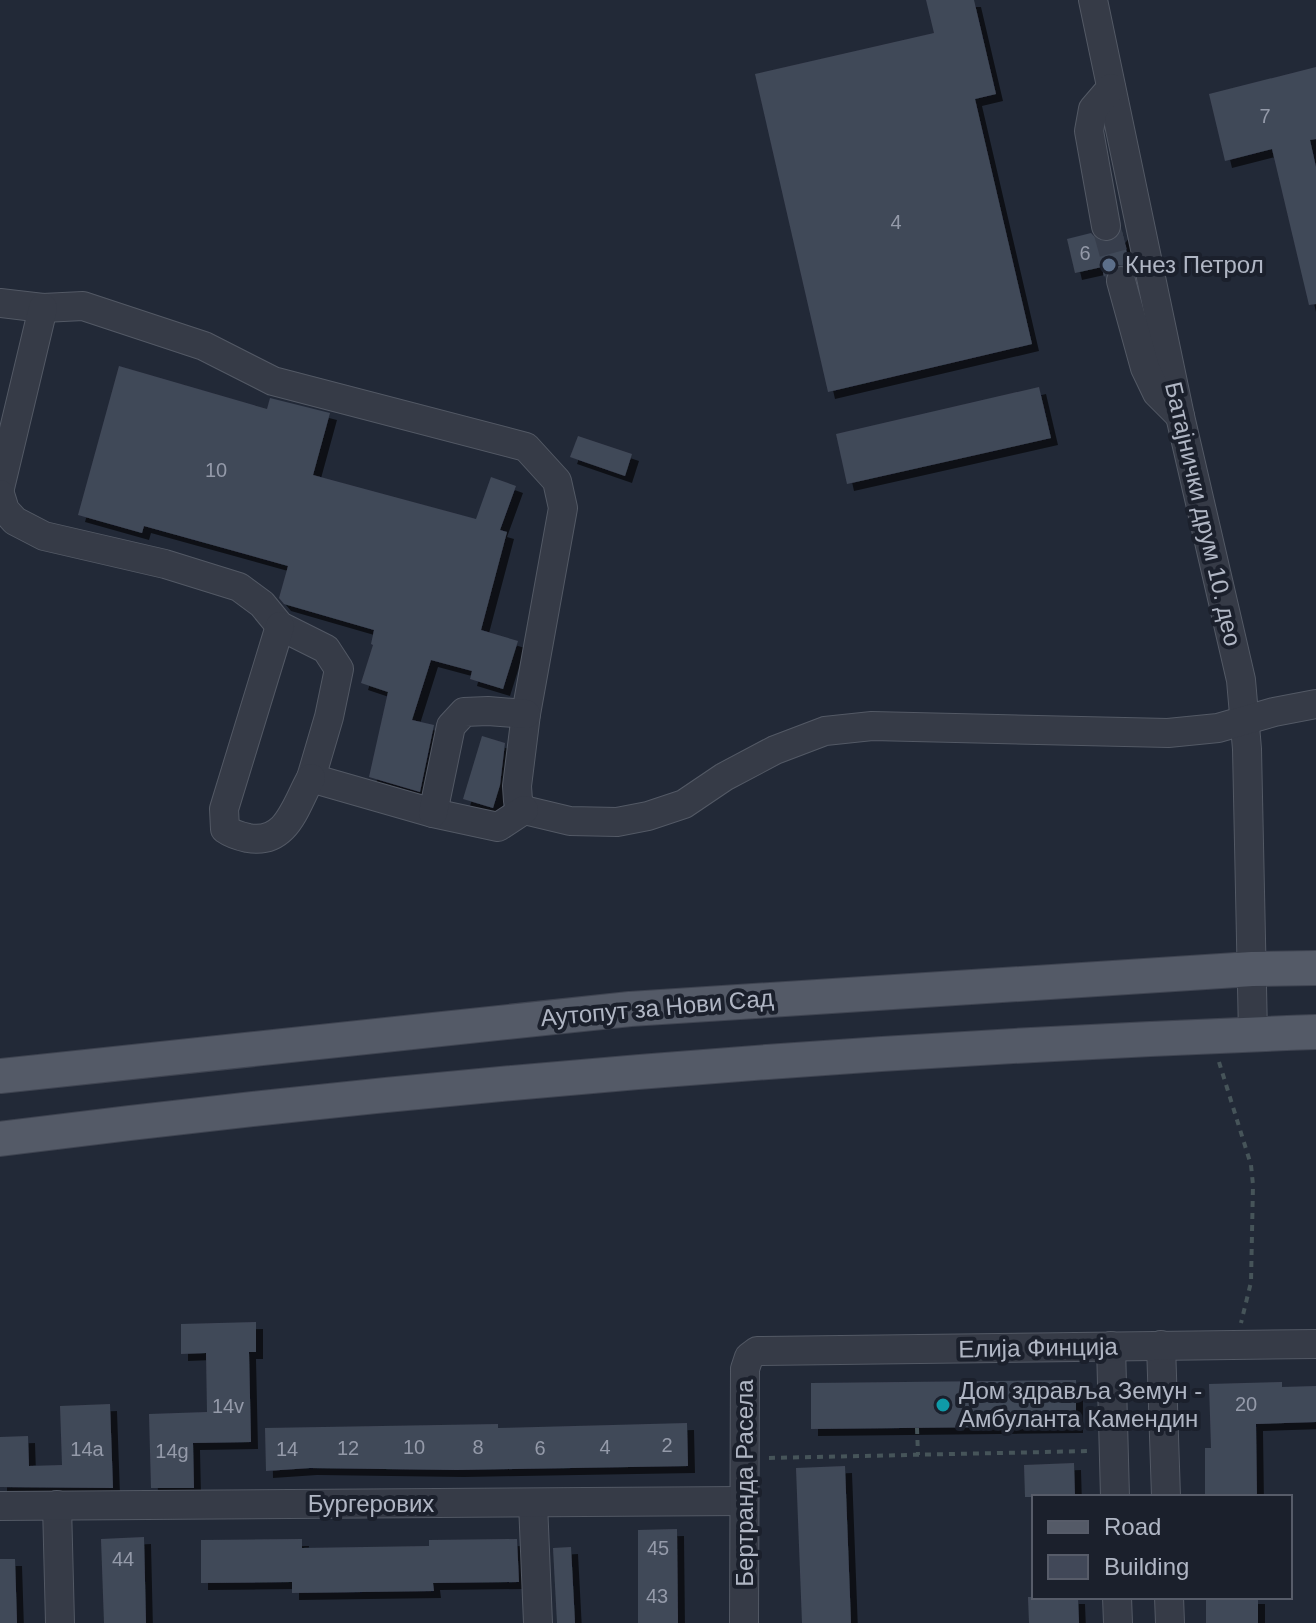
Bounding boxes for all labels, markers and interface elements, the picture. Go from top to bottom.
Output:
house number: 7 [1259,105,1271,127]
house number: 4 [890,211,902,233]
house number: 6 [1079,242,1091,264]
place label: Кнез Петрол [1125,251,1264,278]
marker: Кнез Петрол [1100,256,1118,274]
street label: Батајнички друм 10. део [1160,379,1247,649]
house number: 10 [205,459,227,481]
street label: Аутопут за Нови Сад [539,984,775,1031]
street label: Елија Финција [958,1333,1119,1362]
place label: Дом здравља Земун - Амбуланта Камендин [959,1377,1202,1432]
street label: Бертранда Расела [731,1379,758,1587]
house number: 20 [1235,1393,1257,1415]
house number: 14v [212,1395,244,1417]
marker: Дом здравља Земун - Амбуланта Камендин [934,1396,952,1414]
house number: 2 [661,1434,673,1456]
house number: 10 [403,1436,425,1458]
house number: 8 [472,1436,484,1458]
house number: 4 [599,1436,611,1458]
house number: 12 [337,1437,359,1459]
house number: 6 [534,1437,546,1459]
house number: 14a [70,1438,105,1460]
house number: 14 [276,1438,298,1460]
house number: 14g [155,1440,189,1462]
street label: Бургерових [308,1490,434,1517]
legend [1032,1495,1292,1599]
text: Road [1104,1513,1161,1540]
house number: 45 [647,1537,669,1559]
house number: 44 [112,1548,134,1570]
text: Building [1104,1553,1189,1580]
house number: 43 [646,1585,668,1607]

